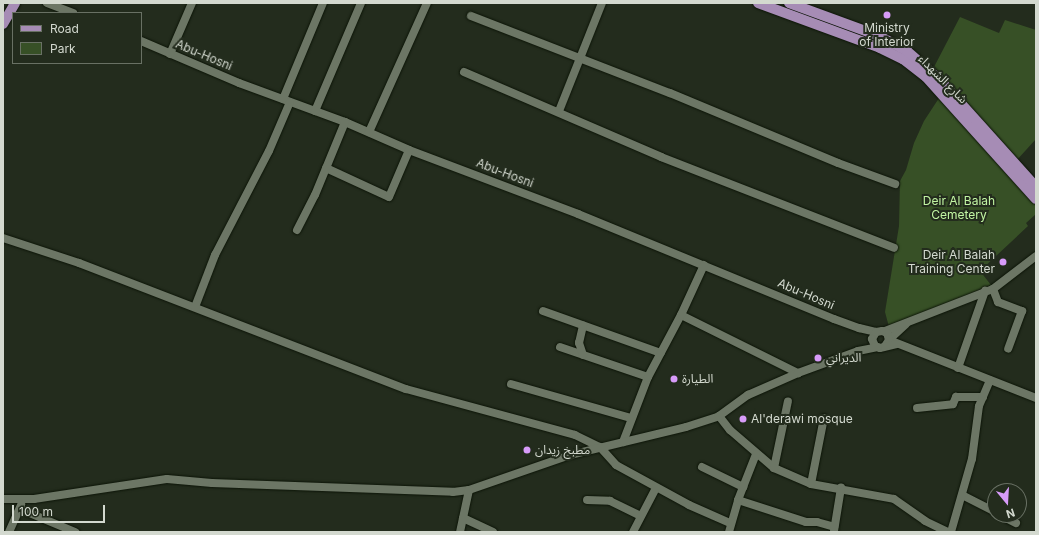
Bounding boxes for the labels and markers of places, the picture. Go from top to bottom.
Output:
marker: Ministry of Interior [882,10,892,20]
place label: Ministry of Interior [859,21,915,49]
place label: Deir Al Balah Training Center [908,248,995,276]
marker: Deir Al Balah Training Center [998,257,1008,267]
place label: الديراني [826,351,861,365]
marker: الديراني [813,353,823,363]
place label: الطيارة [682,372,713,386]
marker: الطيارة [669,374,679,384]
place label: Al'derawi mosque [751,412,853,426]
marker: Al'derawi mosque [738,414,748,424]
place label: مطبخ زيدان [535,443,590,457]
marker: مطبخ زيدان [522,445,532,455]

